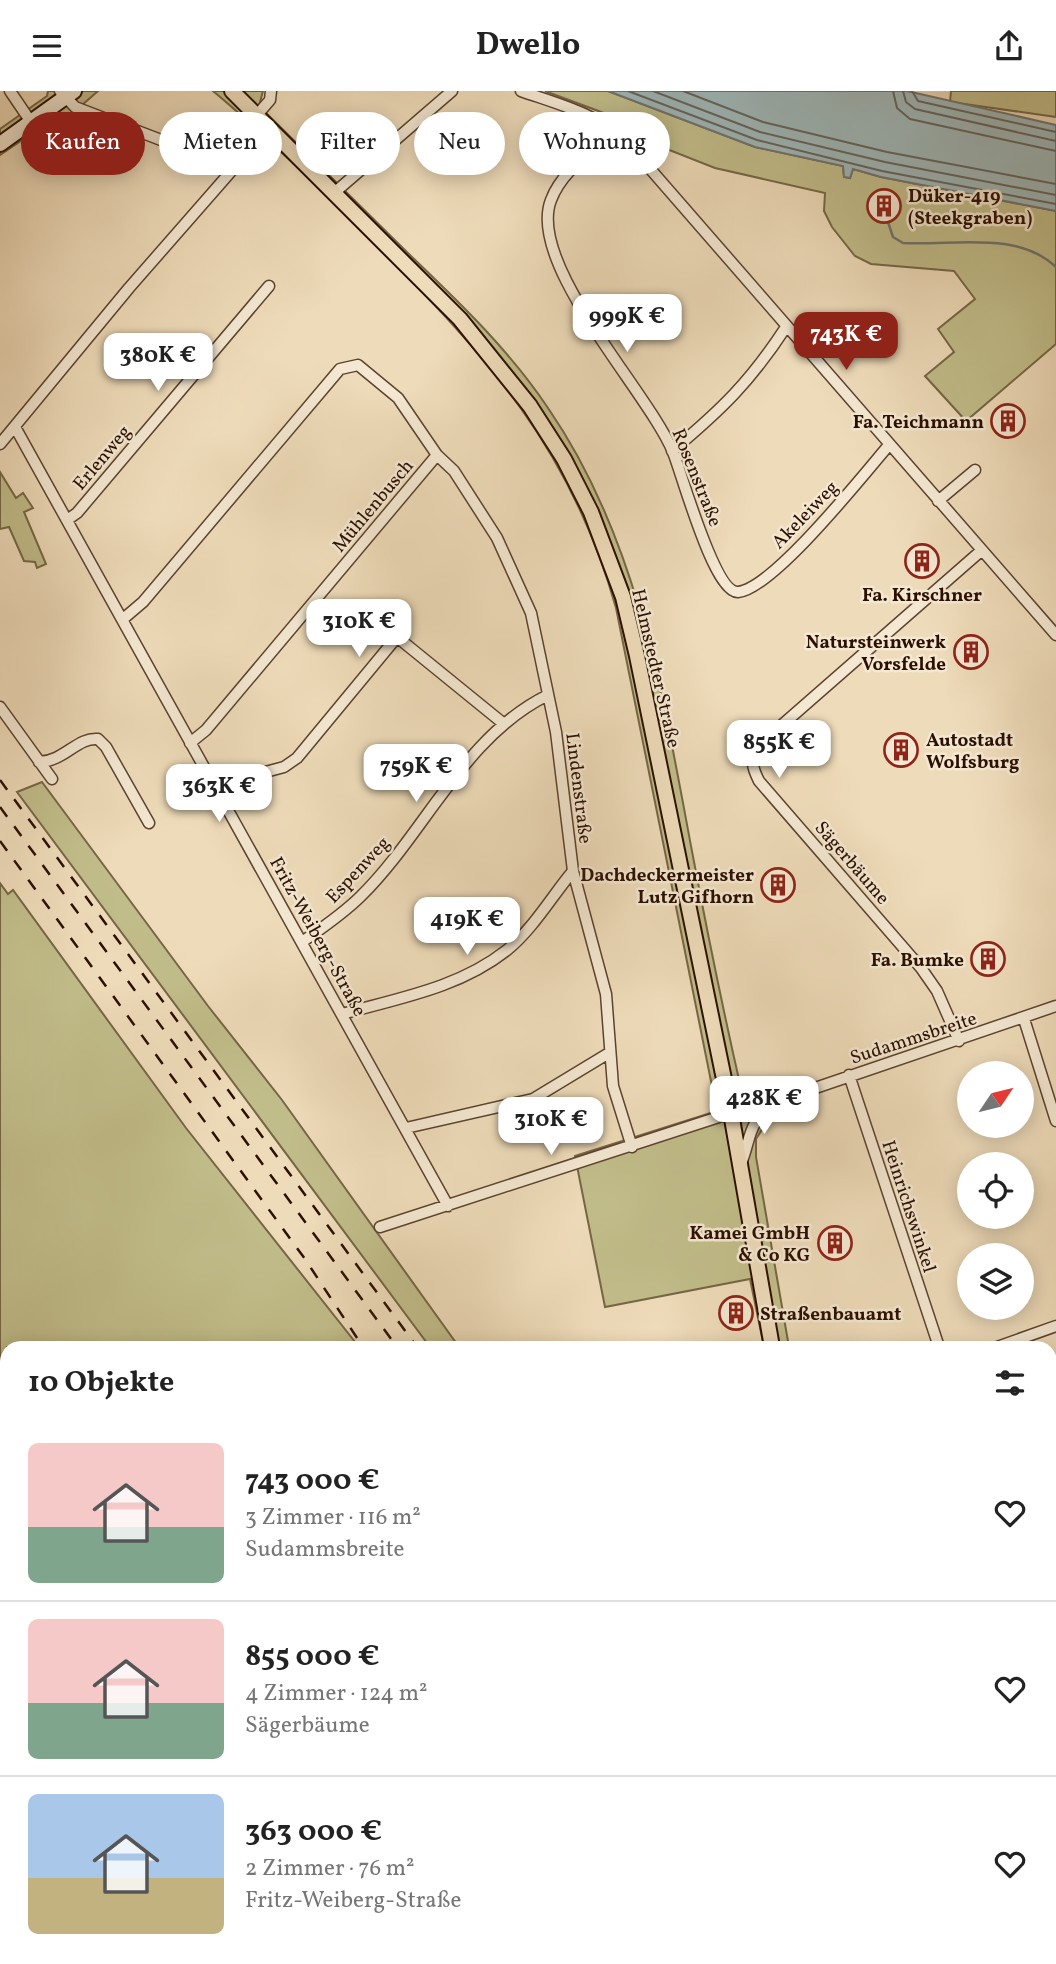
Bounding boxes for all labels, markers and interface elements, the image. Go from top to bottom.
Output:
text: Dwello [476,24,580,68]
icon: menu [28,27,66,65]
icon: share [990,27,1028,65]
chip: Kaufen [21,112,145,175]
chip: Mieten [159,112,282,175]
chip: Filter [296,112,400,175]
chip: Neu [414,112,505,175]
chip: Wohnung [519,112,670,175]
place label: Düker-419 (Steekgraben) [908,184,1032,232]
building icon: Düker-419 (Steekgraben) [865,187,903,225]
pin: 999K € [570,295,684,354]
text: 999K € [589,301,665,333]
pin: 743K € [789,313,903,372]
text: 743K € [810,319,882,351]
pin: 380K € [101,334,215,393]
text: 380K € [120,340,196,372]
building icon: Fa. Teichmann [989,402,1027,440]
place label: Fa. Teichmann [853,410,984,436]
street label: Erlenweg [68,420,138,496]
street label: Rosenstraße [665,425,728,531]
street label: Mühlenbusch [327,454,420,558]
street label: Akeleiweg [766,475,845,555]
building icon: Fa. Kirschner [903,542,941,580]
place label: Fa. Kirschner [862,583,982,609]
street label: Helmstedter Straße [624,586,686,750]
pin: 310K € [302,599,416,659]
text: 310K € [322,606,396,638]
place label: Natursteinwerk Vorsfelde [806,630,946,678]
building icon: Natursteinwerk Vorsfelde [952,633,990,671]
pin: 855K € [722,721,836,780]
text: 855K € [743,727,815,759]
place label: Autostadt Wolfsburg [926,728,1019,776]
street label: Lindenstraße [558,731,598,845]
building icon: Autostadt Wolfsburg [882,731,920,769]
pin: 759K € [359,745,473,804]
text: 759K € [380,751,452,783]
pin: 363K € [162,765,276,824]
text: 363K € [182,771,256,803]
street label: Sägerbäume [808,816,895,911]
street label: Espenweg [321,831,396,910]
street label: Fritz-Weiberg-Straße [263,852,372,1021]
place label: Dachdeckermeister Lutz Gifhorn [580,863,754,911]
building icon: Dachdeckermeister Lutz Gifhorn [759,866,797,904]
pin: 419K € [410,897,524,957]
text: 419K € [430,904,504,936]
building icon: Fa. Bumke [969,940,1007,978]
place label: Fa. Bumke [871,948,964,974]
street label: Sudammsbreite [847,1006,980,1072]
north arrow [957,1061,1034,1137]
map controls [957,1061,1034,1320]
pin: 428K € [707,1077,821,1136]
text: 428K € [726,1083,802,1115]
pin: 310K € [494,1097,608,1157]
text: 310K € [514,1104,588,1136]
street label: Heinrichswinkel [874,1137,942,1276]
button: locate [957,1152,1034,1229]
place label: Kamei GmbH & Co KG [689,1221,810,1269]
building icon: Kamei GmbH & Co KG [816,1224,854,1262]
button: layers [957,1243,1034,1320]
building icon: Straßenbauamt [717,1294,755,1332]
place label: Straßenbauamt [760,1302,901,1328]
text: 10 Objekte [28,1362,174,1404]
icon: filters [991,1364,1029,1402]
text: 743 000 € [245,1460,380,1502]
icon: home [84,1471,168,1555]
icon: heart [991,1494,1029,1532]
text: 3 Zimmer · 116 m² [245,1502,421,1534]
text: Sudammsbreite [245,1534,404,1566]
text: 855 000 € [245,1636,380,1678]
icon: home [84,1647,168,1731]
icon: heart [991,1670,1029,1708]
text: 4 Zimmer · 124 m² [245,1678,428,1710]
text: Sägerbäume [245,1710,370,1742]
text: 363 000 € [245,1811,382,1853]
icon: home [84,1822,168,1906]
icon: heart [991,1845,1029,1883]
text: 2 Zimmer · 76 m² [245,1853,415,1885]
text: Fritz-Weiberg-Straße [245,1885,461,1917]

